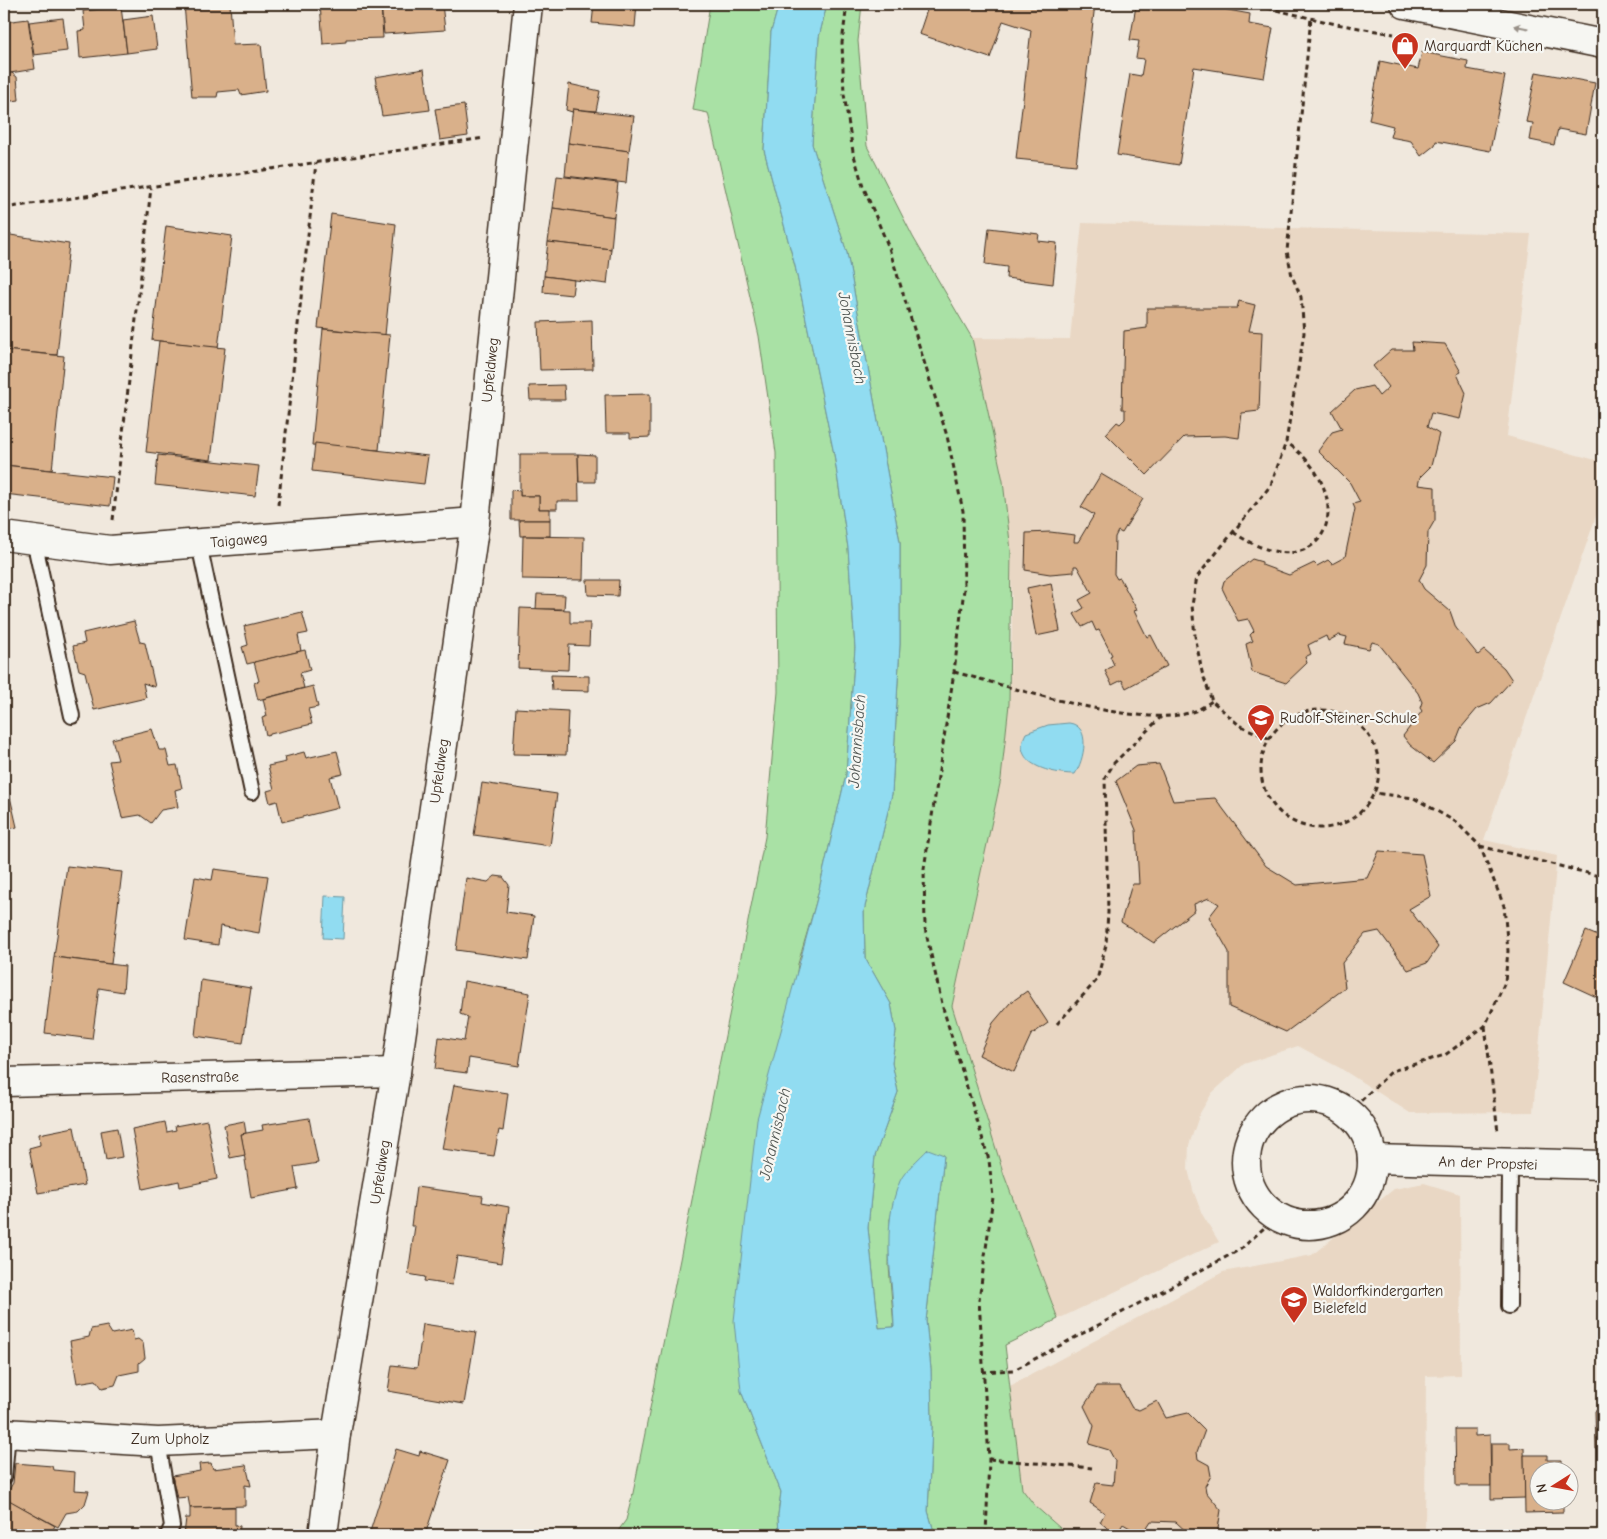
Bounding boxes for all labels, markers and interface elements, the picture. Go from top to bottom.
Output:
one-way arrow [1514,23,1529,31]
shop icon: Marquardt Küchen [1390,31,1420,70]
place label: Marquardt Küchen [1424,37,1543,55]
water label: Johannisbach [834,289,870,386]
street label: Upfeldweg [478,337,502,403]
street label: Taigaweg [210,529,268,551]
water label: Johannisbach [845,694,869,789]
school or university icon: Rudolf-Steiner-Schule [1246,703,1276,742]
place label: Rudolf-Steiner-Schule [1280,709,1418,727]
street label: Upfeldweg [426,738,452,804]
street label: Rasenstraße [161,1067,240,1087]
water label: Johannisbach [755,1086,794,1183]
street label: Upfeldweg [366,1138,394,1206]
street label: An der Propstei [1438,1152,1538,1174]
place label: Waldorfkindergarten Bielefeld [1313,1282,1443,1317]
school or university icon: Waldorfkindergarten Bielefeld [1279,1285,1309,1324]
street label: Zum Upholz [131,1430,209,1448]
north arrow [1530,1462,1580,1512]
text: N [1533,1482,1551,1494]

